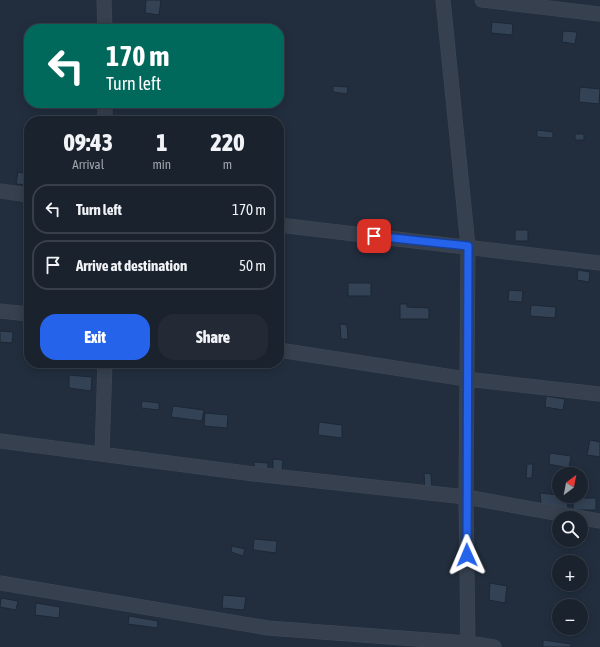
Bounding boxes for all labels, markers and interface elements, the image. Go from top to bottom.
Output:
icon: left [40,40,92,92]
text: 170 m [106,40,169,72]
text: Turn left [106,73,161,94]
text: 09:43 [64,129,113,156]
text: 1 [156,129,167,156]
text: 220 [211,129,244,156]
text: Arrival [72,157,104,172]
text: min [152,157,171,172]
text: m [223,157,232,172]
icon: left [42,198,64,220]
text: Turn left [76,201,122,218]
text: 170 m [232,201,266,218]
pin [357,219,391,253]
icon: arrive [363,225,385,247]
icon: arrive [42,254,64,276]
text: Arrive at destination [76,257,187,274]
text: 50 m [239,257,266,274]
button: Exit [40,314,150,360]
button: Share [158,314,268,360]
north arrow [552,467,588,503]
map controls [552,467,588,635]
button: search [552,511,588,547]
position arrow [446,534,488,576]
button: + [552,555,588,591]
button: − [552,599,588,635]

